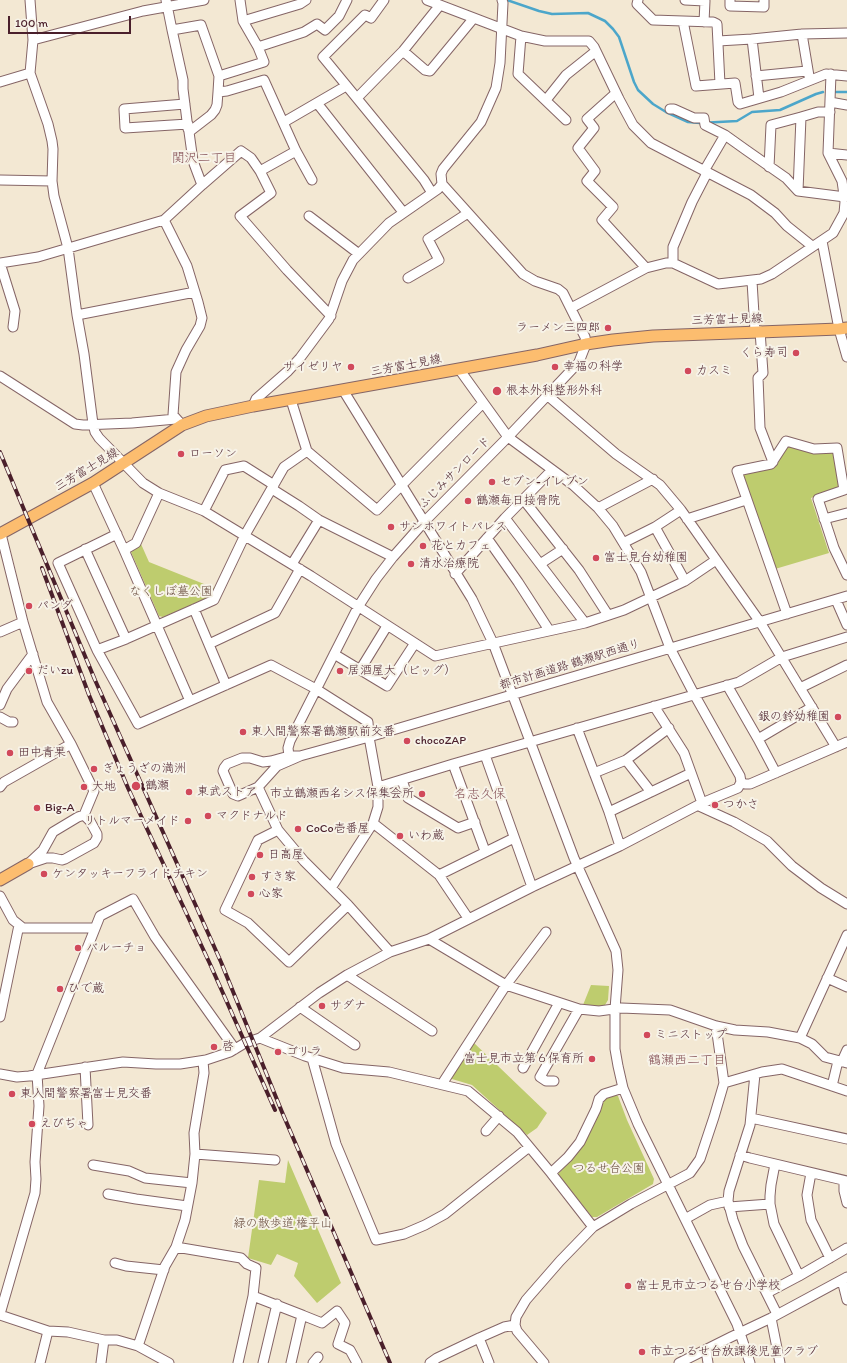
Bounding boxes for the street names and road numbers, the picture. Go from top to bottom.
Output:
street label: 三芳富士見線 [691,312,763,328]
street label: 三芳富士見線 [369,352,443,380]
street label: ふじみサンロード [416,434,494,512]
street label: 三芳富士見線 [52,445,122,495]
street label: 都市計画道路 鶴瀬駅西通り [498,637,642,693]

